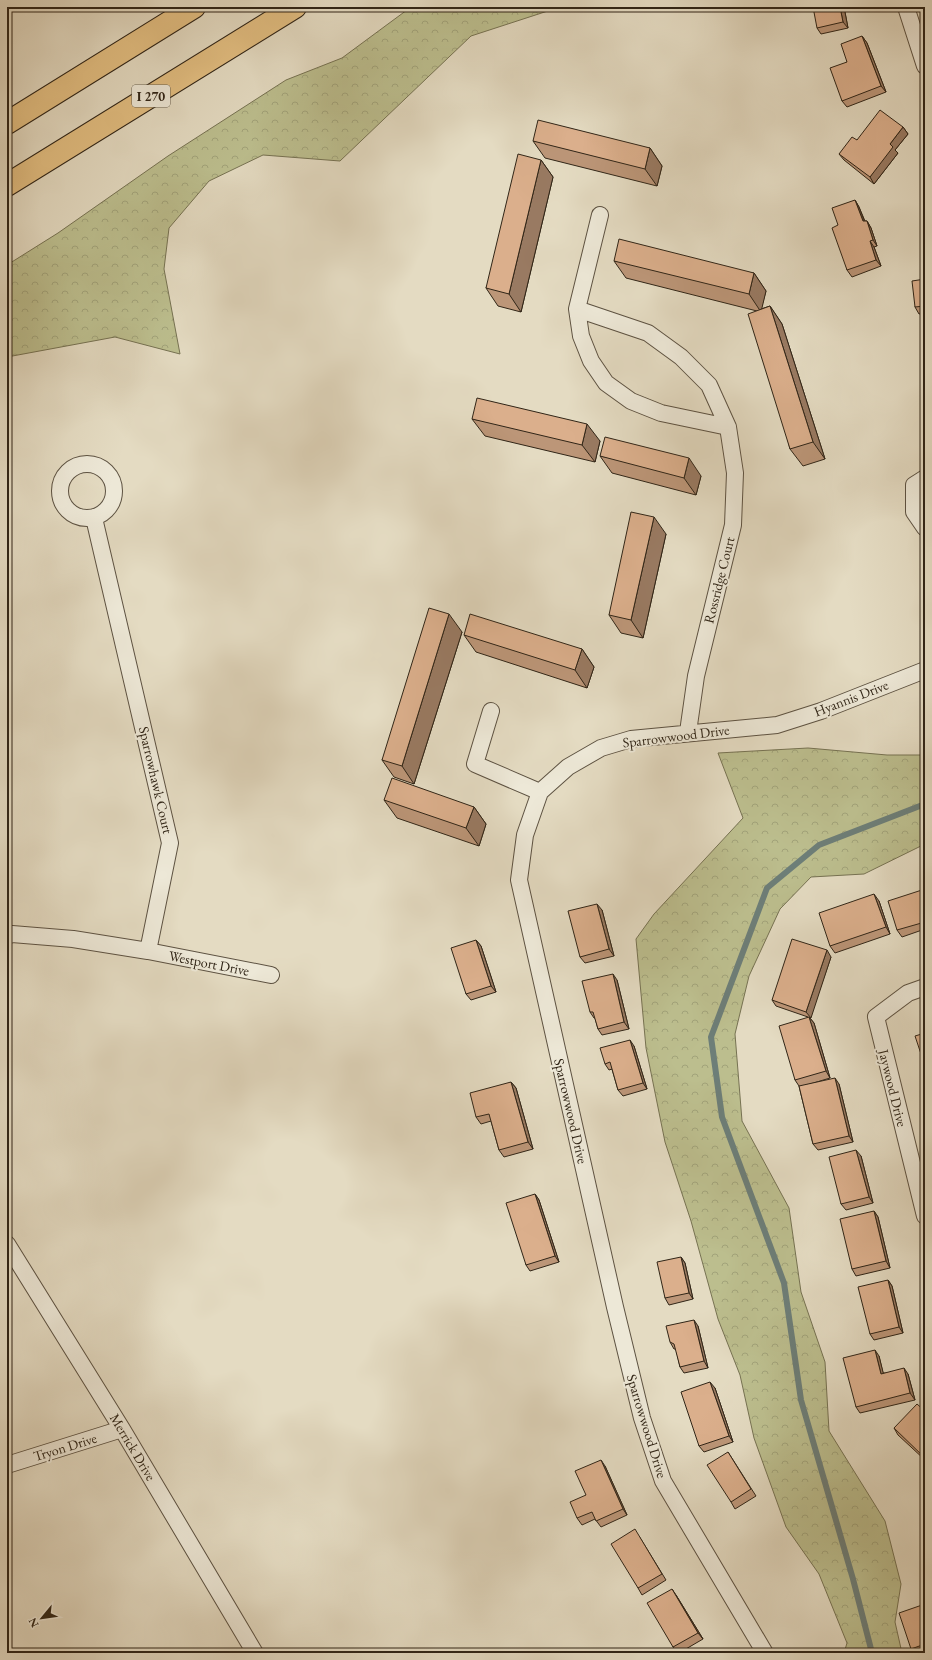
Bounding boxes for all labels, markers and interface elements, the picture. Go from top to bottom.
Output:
road number: I 270 [132,85,170,107]
street label: Rossridge Court [700,534,739,625]
street label: Hyannis Drive [811,675,891,720]
street label: Sparrowwood Drive [621,720,731,751]
street label: Sparrowhawk Court [135,725,177,836]
street label: Westport Drive [167,946,251,980]
street label: Jaywood Drive [874,1046,911,1129]
street label: Sparrowwood Drive [550,1057,592,1166]
street label: Sparrowwood Drive [623,1372,671,1481]
street label: Merrick Drive [106,1410,160,1484]
street label: Tryon Drive [31,1429,99,1465]
north arrow [22,1598,62,1638]
text: N [25,1615,42,1630]

